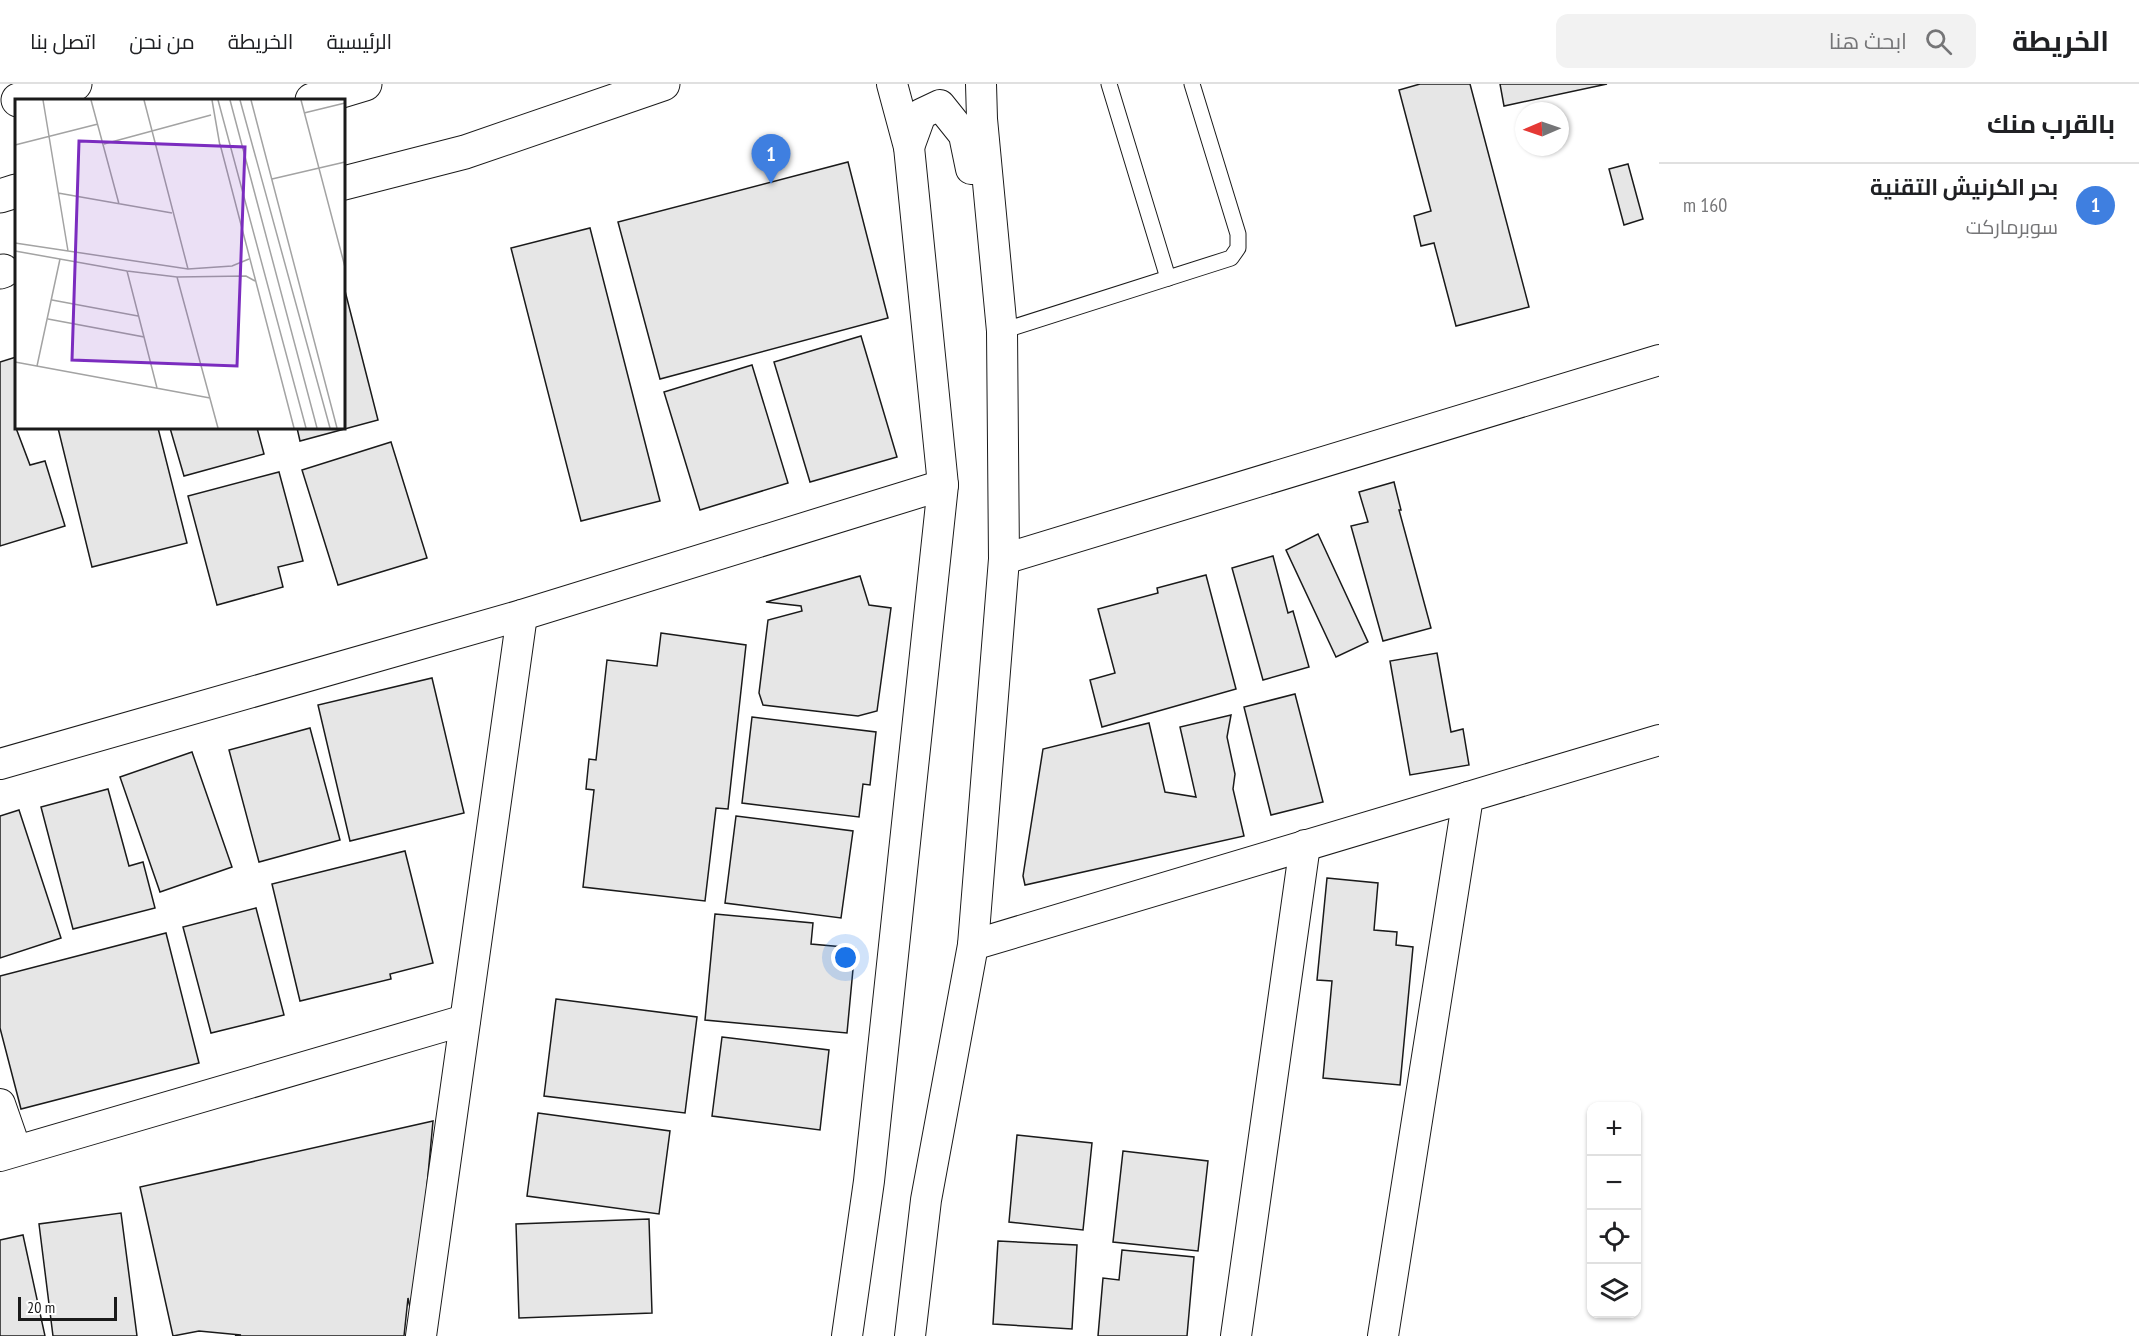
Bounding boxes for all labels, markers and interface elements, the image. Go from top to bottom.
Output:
search box [1556,14,1976,68]
text: الخريطة [2012,22,2109,59]
icon: search [1922,25,1955,58]
text: ابحث هنا [1829,27,1907,55]
text: اتصل بنا [30,28,96,55]
text: من نحن [129,28,195,55]
text: الخريطة [228,28,293,55]
text: الرئيسية [326,28,392,55]
inset map [15,99,345,429]
north arrow [1515,102,1569,156]
text: بالقرب منك [1987,107,2115,140]
pin: 1 [752,135,790,184]
text: بحر الكرنيش التقنية [1870,173,2058,201]
text: 160 m [1683,192,1727,218]
text: 1 [2091,192,2100,218]
text: سوبرماركت [1966,214,2058,240]
your location [831,943,860,972]
map controls [1587,1102,1641,1318]
button: + [1587,1102,1641,1156]
button: − [1587,1156,1641,1210]
button: locate [1587,1210,1641,1264]
button: layers [1587,1264,1641,1318]
scale bar [18,1294,117,1322]
text: 20 m [27,1297,55,1317]

